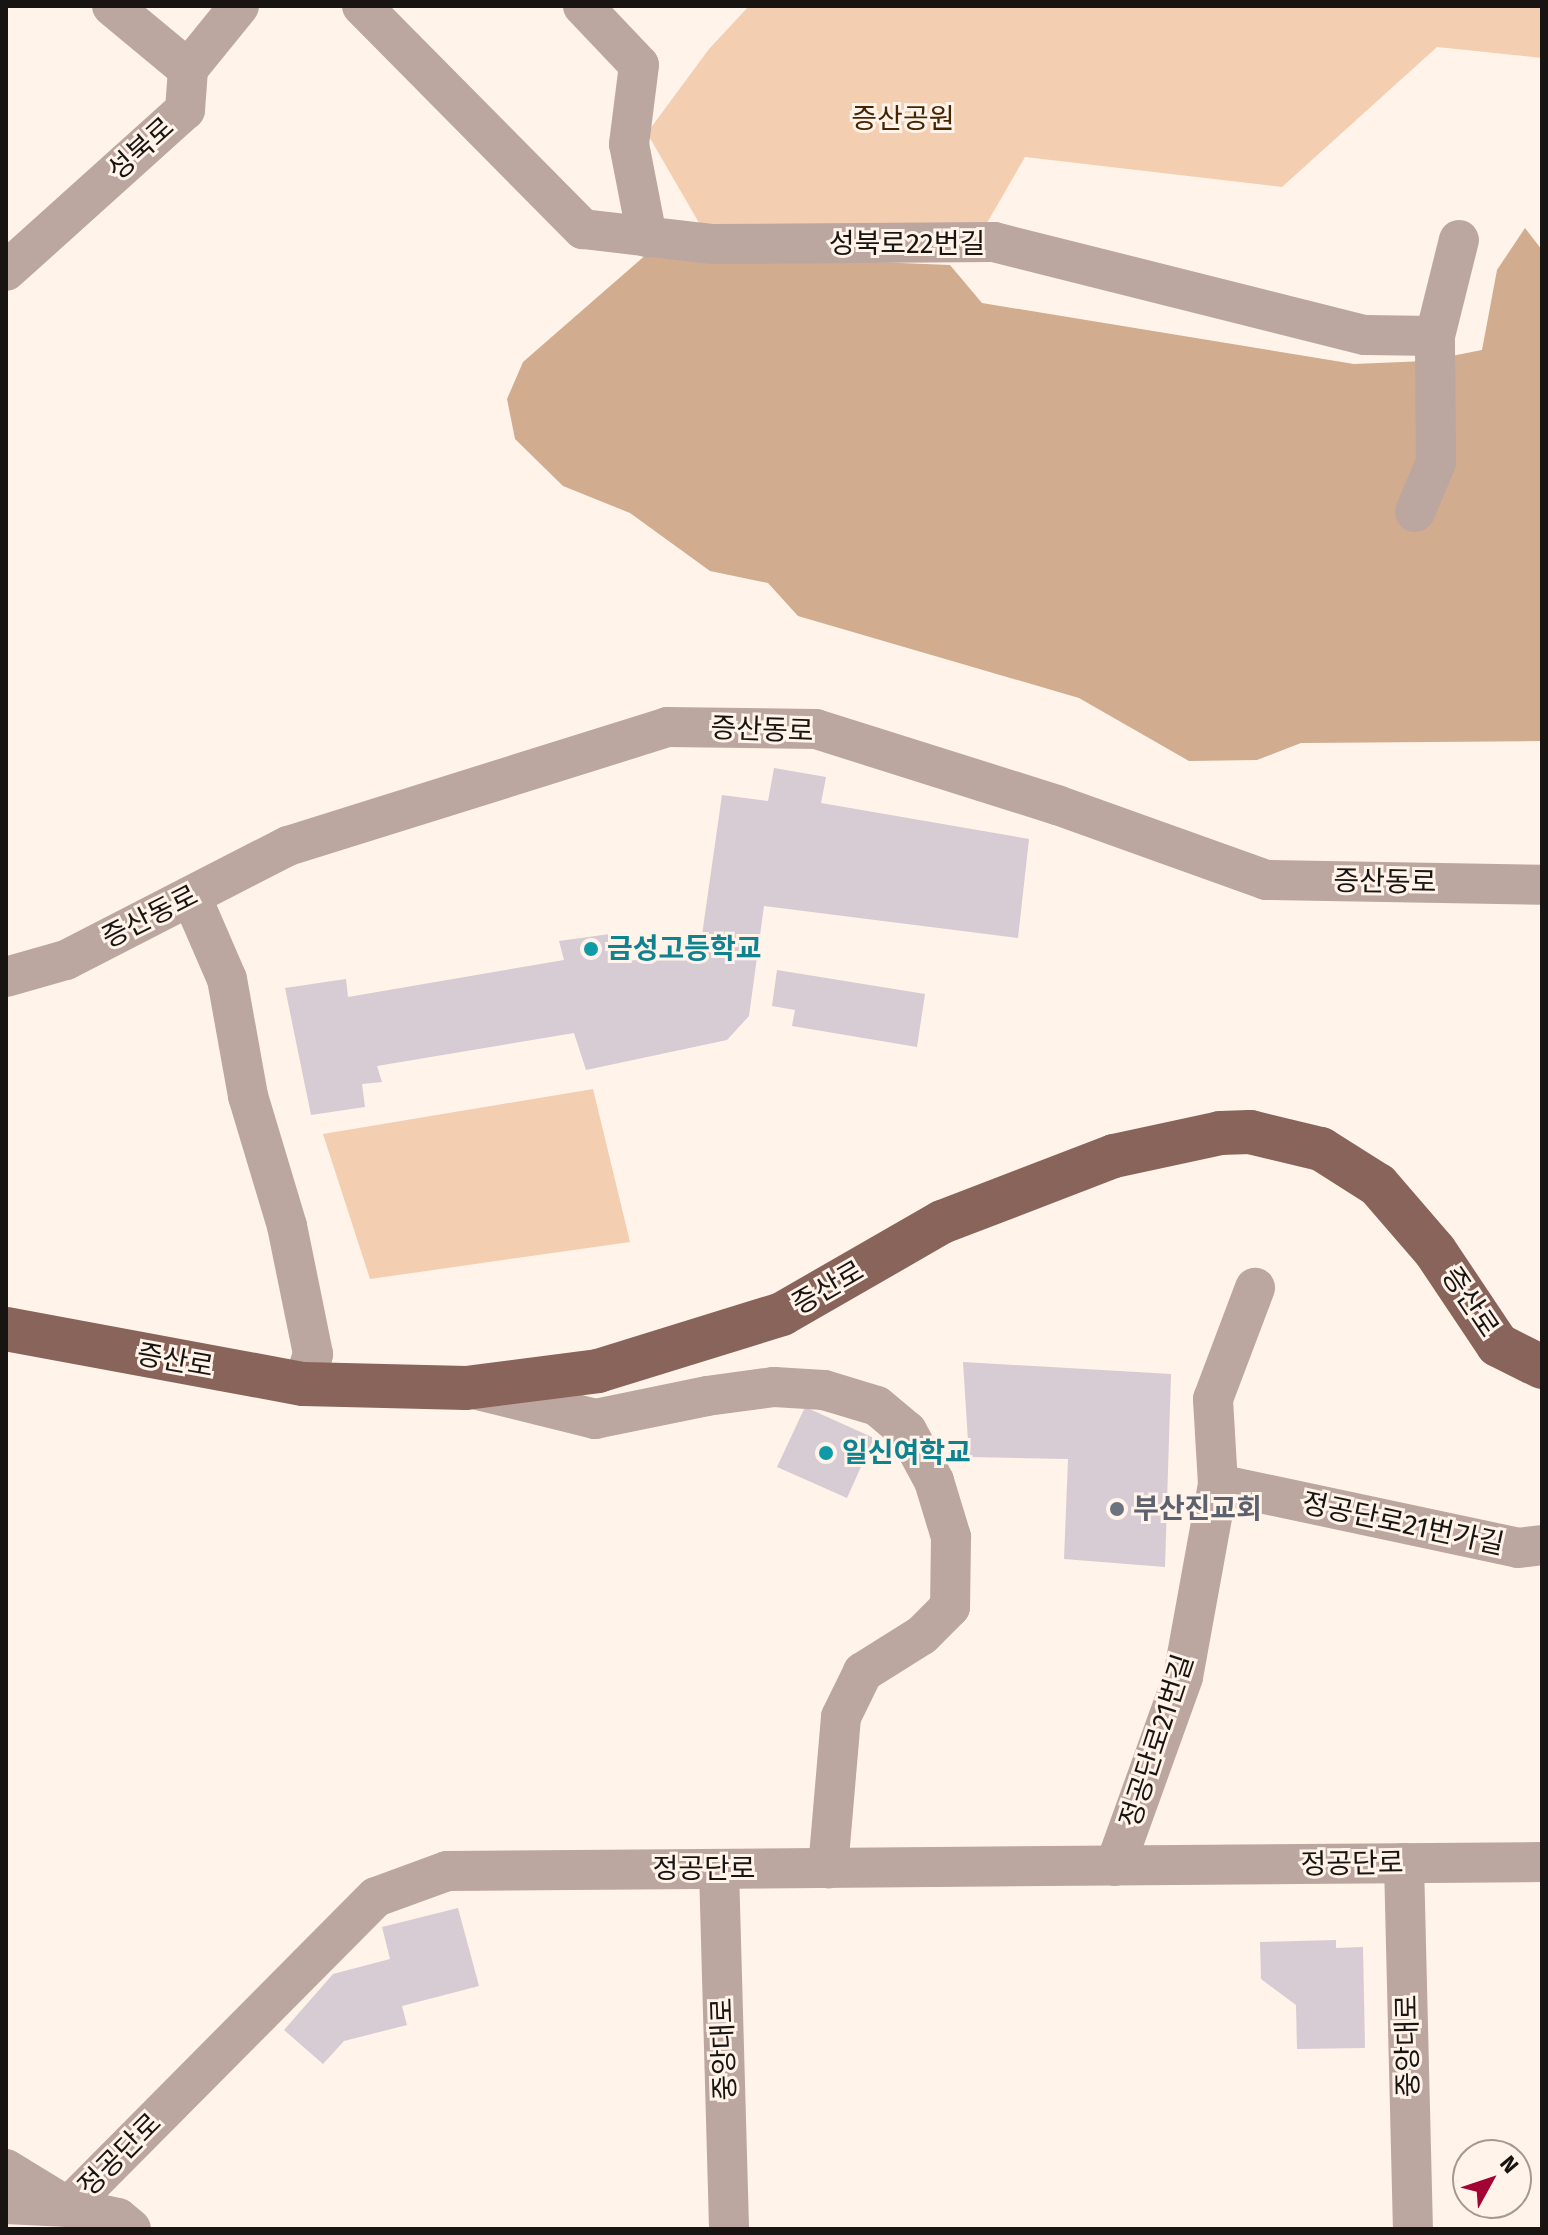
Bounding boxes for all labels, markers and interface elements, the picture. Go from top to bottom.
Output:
park label: 증산공원 [851,102,955,136]
street label: 성북로 [101,111,181,187]
street label: 성북로22번길 [829,227,985,261]
street label: 증산동로 [710,711,814,749]
street label: 증산동로 [1333,864,1437,900]
street label: 증산동로 [96,879,204,955]
place label: 금성고등학교 [607,932,762,966]
marker: 금성고등학교 [582,940,600,958]
street label: 증산로 [786,1254,870,1322]
street label: 증산로 [1434,1261,1506,1343]
street label: 증산로 [134,1338,216,1384]
place label: 일신여학교 [842,1436,971,1470]
marker: 일신여학교 [817,1444,835,1462]
street label: 정공단로21번가길 [1299,1486,1507,1562]
place label: 부산진교회 [1133,1492,1262,1526]
marker: 부산진교회 [1108,1500,1126,1518]
street label: 정공단로21번길 [1113,1650,1201,1832]
street label: 정공단로 [1300,1846,1404,1882]
street label: 정공단로 [652,1852,756,1886]
street label: 중앙대로 [1390,1994,1426,2098]
street label: 중앙대로 [705,1997,743,2101]
street label: 정공단로 [72,2107,168,2203]
north arrow [1452,2139,1532,2219]
text: N [1494,2150,1524,2179]

